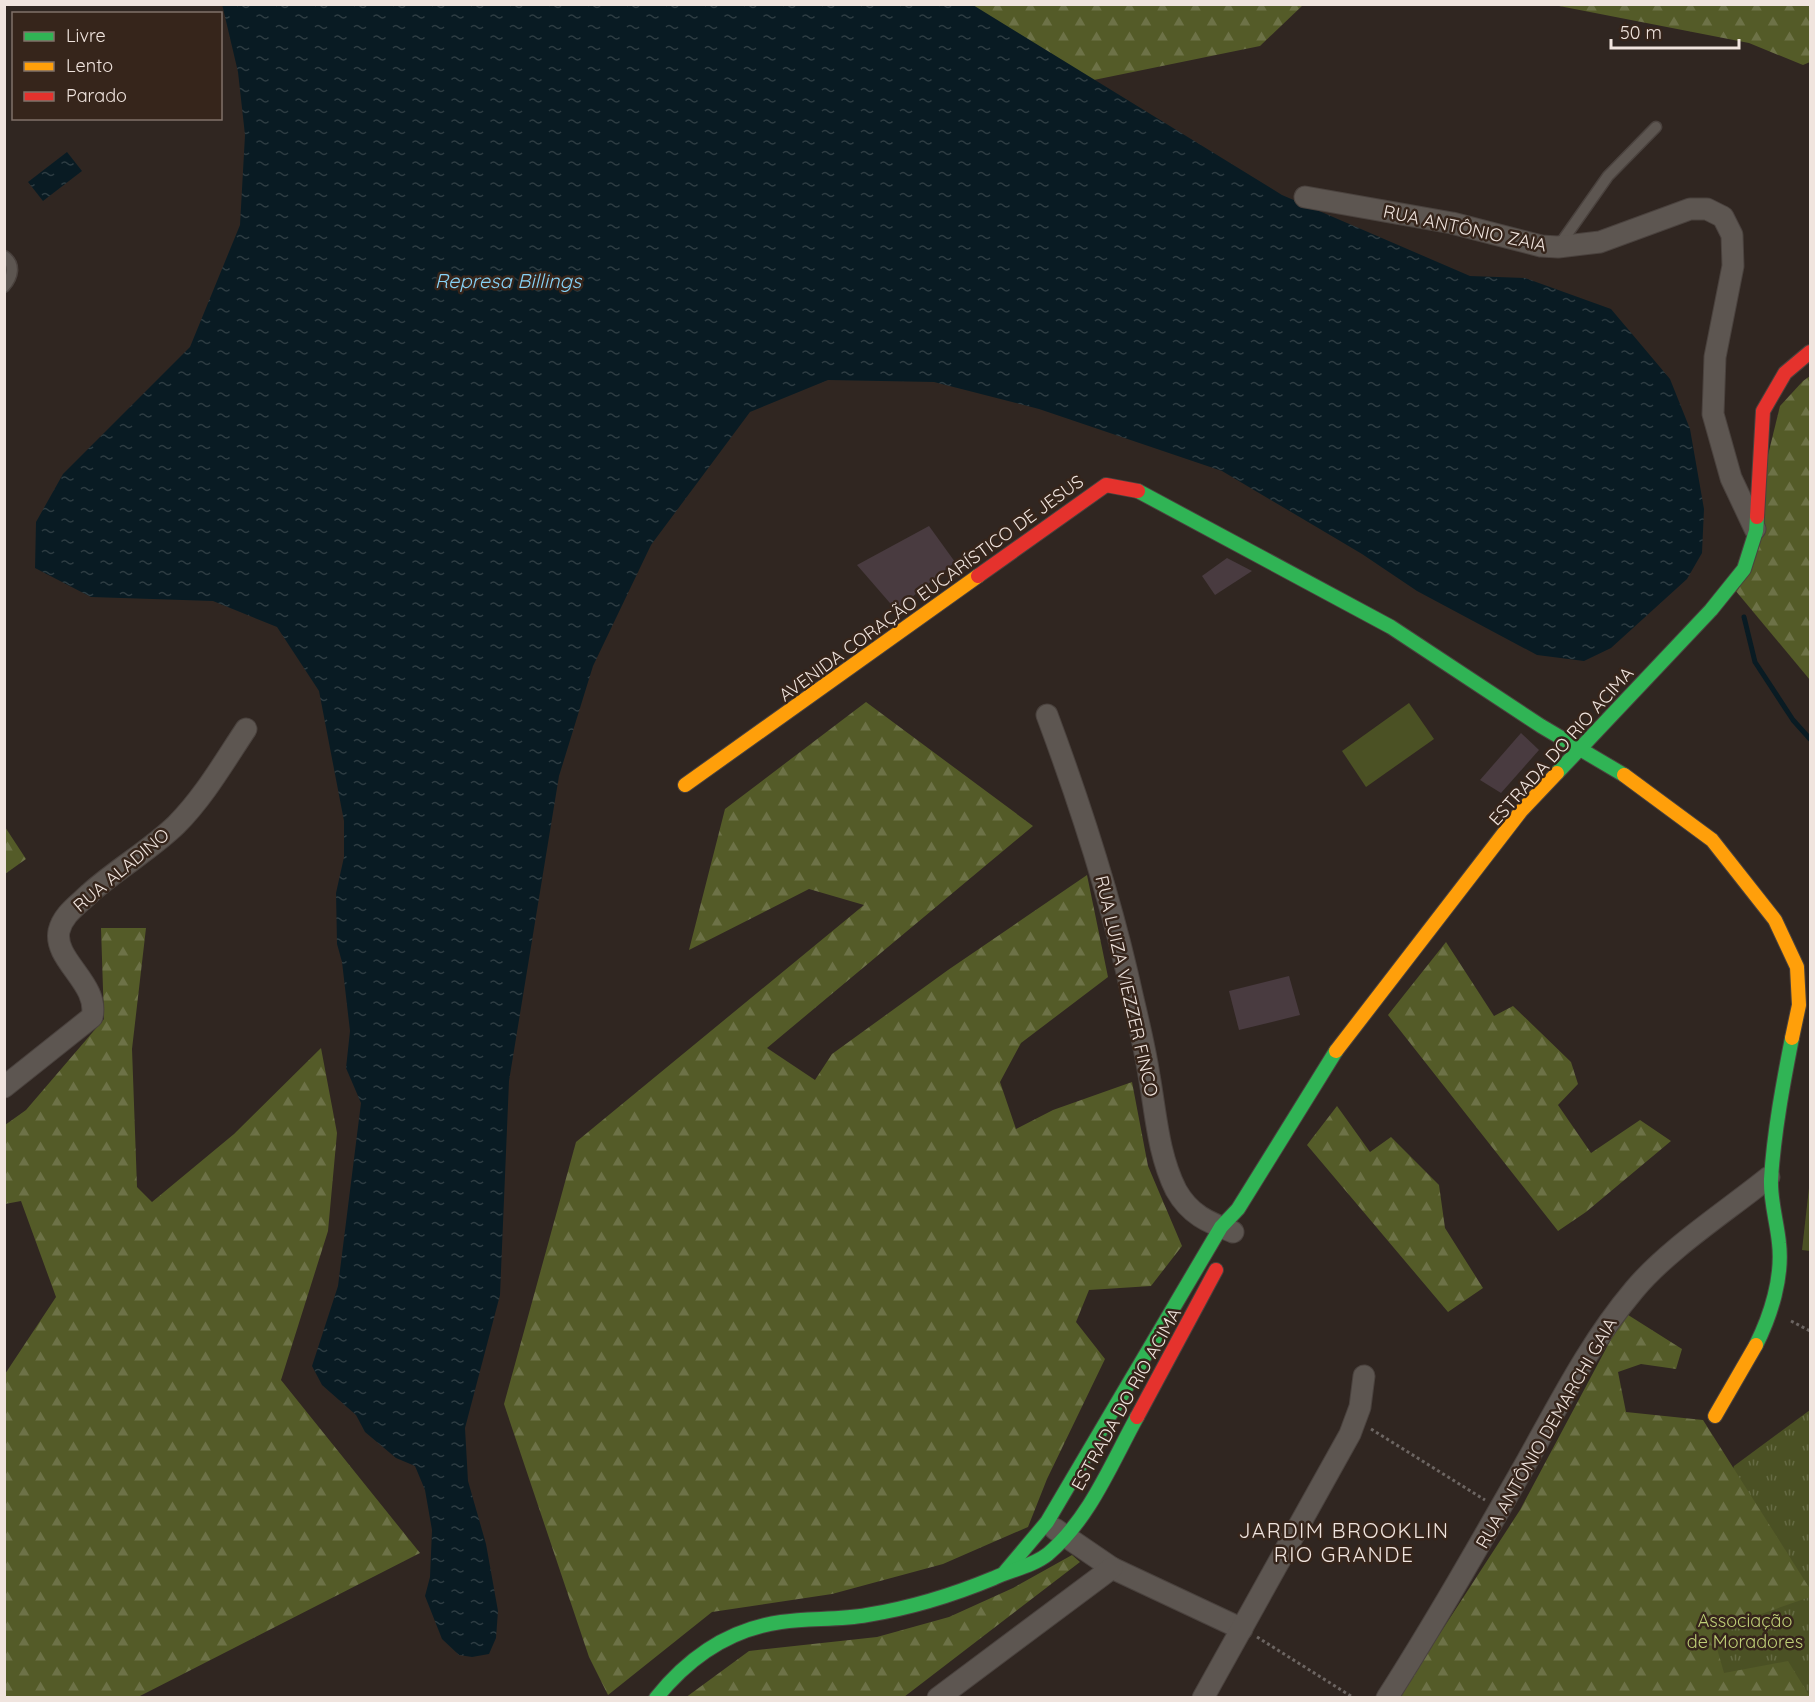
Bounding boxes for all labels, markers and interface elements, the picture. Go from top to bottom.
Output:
legend [12,12,222,120]
scale bar [1611,12,1738,50]
text: 50 m [1620,21,1662,44]
text: Livre [66,24,106,47]
text: Lento [66,54,113,77]
text: Parado [66,84,127,107]
street label: RUA ANTÔNIO ZAIA [1381,199,1549,257]
water label: Represa Billings [435,268,583,293]
street label: AVENIDA CORAÇÃO EUCARÍSTICO DE JESUS [774,470,1088,706]
street label: ESTRADA DO RIO ACIMA [1484,662,1639,830]
street label: RUA ALADINO [68,823,174,917]
street label: RUA LUIZA VIEZZER FINCO [1090,873,1164,1099]
street label: ESTRADA DO RIO ACIMA [1066,1303,1186,1494]
street label: RUA ANTÔNIO DEMARCHI GAIA [1470,1313,1622,1553]
district label: JARDIM BROOKLIN RIO GRANDE [1239,1517,1449,1567]
park label: Associação de Moradores [1687,1609,1803,1653]

